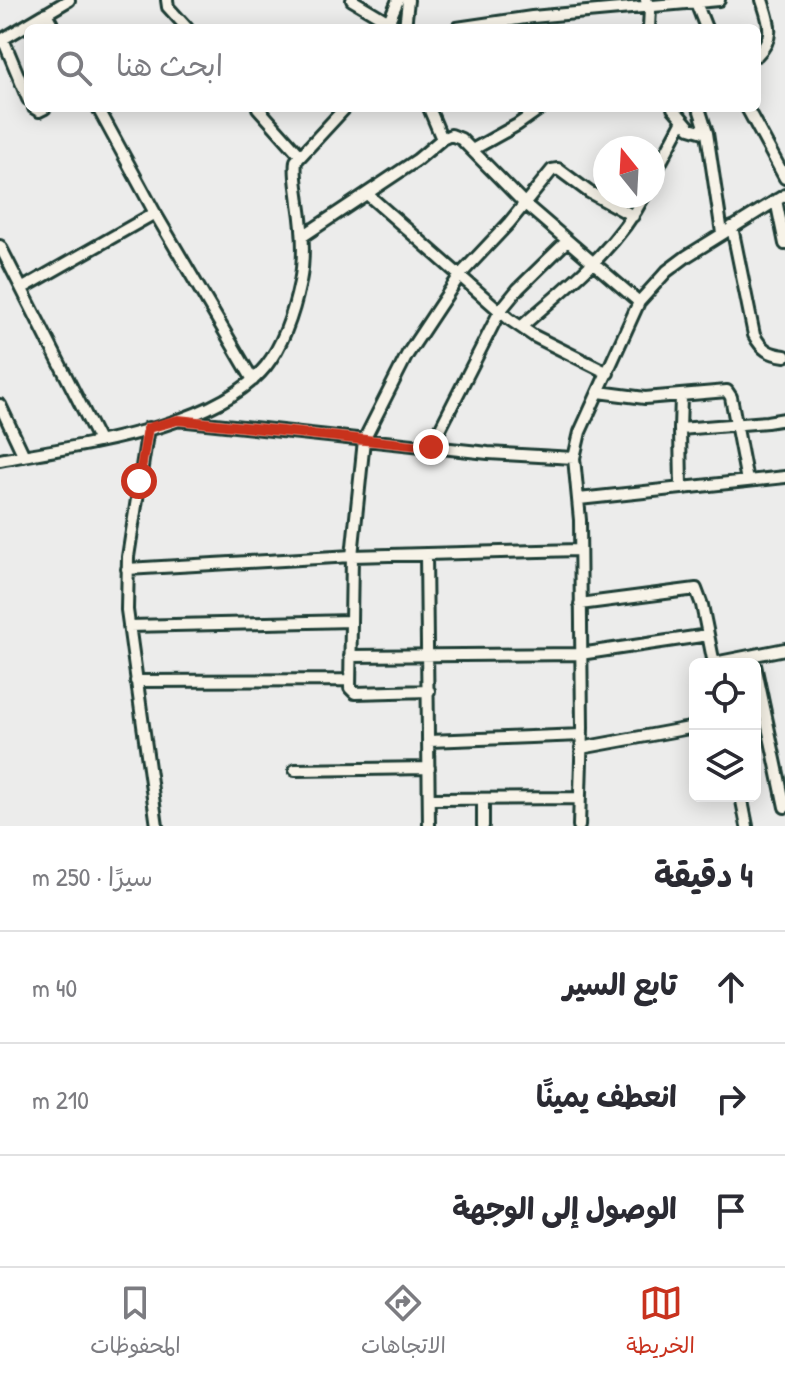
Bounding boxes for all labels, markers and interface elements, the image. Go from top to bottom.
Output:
search box [24,24,761,112]
text: ابحث هنا [116,45,223,85]
icon: search [52,46,96,90]
north arrow [593,136,665,208]
route end [413,429,449,465]
route start [121,463,157,499]
map controls [689,658,761,802]
button: locate [689,658,761,730]
button: layers [689,730,761,802]
text: 4 دقيقة [654,852,753,898]
text: سيرًا · 250 m [32,859,153,894]
text: تابع السير [563,964,677,1004]
icon: ahead [709,965,753,1009]
text: 40 m [32,970,77,1005]
text: انعطف يمينًا [536,1076,677,1116]
icon: right [709,1077,753,1121]
text: 210 m [32,1082,89,1117]
text: الوصول إلى الوجهة [452,1188,677,1228]
icon: arrive [709,1189,753,1233]
tab: المحفوظات [90,1281,181,1365]
tab: الاتجاهات [361,1281,446,1365]
tab: الخريطة [626,1281,695,1365]

